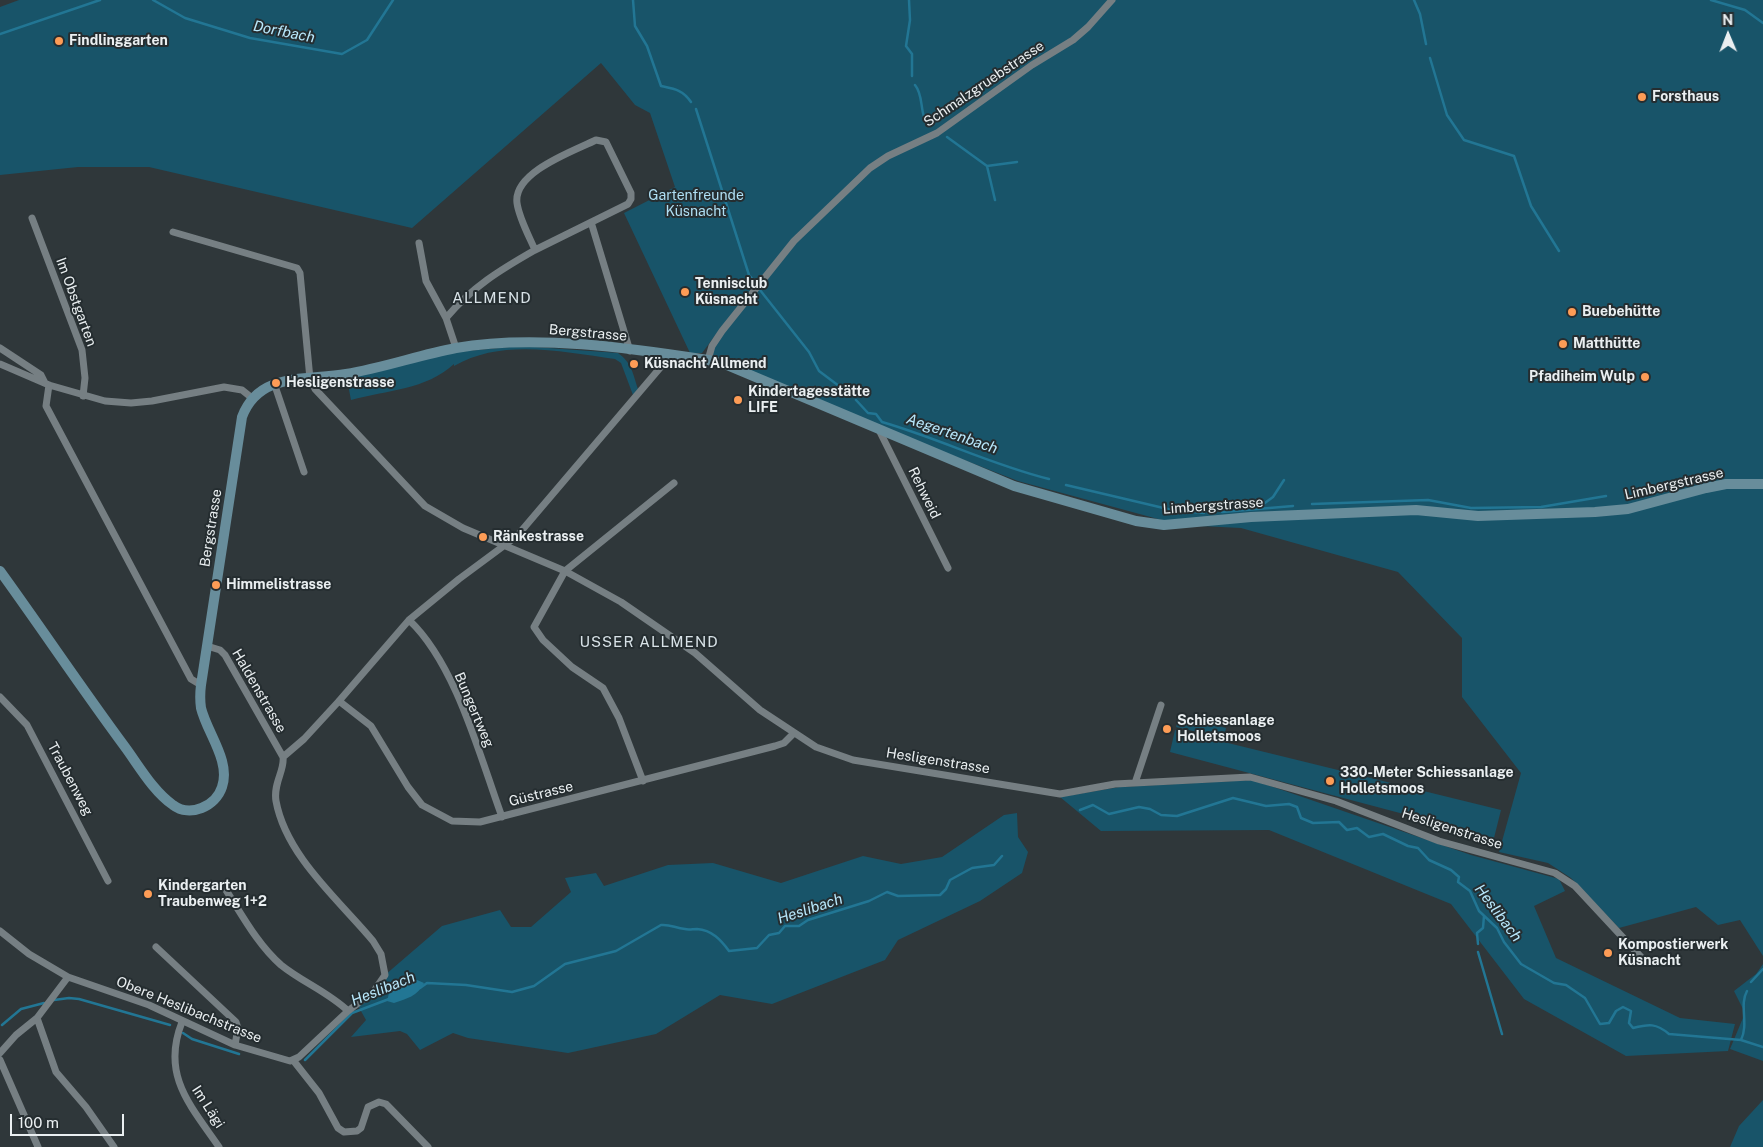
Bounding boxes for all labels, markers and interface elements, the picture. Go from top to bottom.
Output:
north arrow [1703,10,1753,60]
text: N [1722,12,1733,28]
water label: Dorfbach [252,17,316,47]
place label: Findlinggarten [69,33,168,49]
marker: Findlinggarten [53,35,65,47]
street label: Schmalzgruebstrasse [921,37,1047,131]
place label: Forsthaus [1652,89,1719,105]
marker: Forsthaus [1636,91,1648,103]
park label: Gartenfreunde Küsnacht [648,188,744,220]
street label: Im Obstgarten [52,255,100,349]
place label: Tennisclub Küsnacht [695,276,767,308]
marker: Tennisclub Küsnacht [679,286,691,298]
district label: ALLMEND [451,289,533,307]
place label: Buebehütte [1582,304,1660,320]
marker: Buebehütte [1566,306,1578,318]
street label: Bergstrasse [548,321,628,345]
place label: Matthütte [1573,336,1640,352]
marker: Matthütte [1557,338,1569,350]
place label: Küsnacht Allmend [644,356,767,372]
marker: Küsnacht Allmend [628,358,640,370]
place label: Pfadiheim Wulp [1529,369,1635,385]
marker: Pfadiheim Wulp [1639,371,1651,383]
place label: Hesligenstrasse [286,375,395,391]
marker: Hesligenstrasse [270,377,282,389]
place label: Kindertagesstätte LIFE [748,384,870,417]
marker: Kindertagesstätte LIFE [732,394,744,406]
water label: Aegertenbach [904,410,1000,458]
street label: Rehweid [904,464,944,522]
street label: Limbergstrasse [1623,464,1725,504]
street label: Bergstrasse [197,488,225,568]
street label: Limbergstrasse [1162,494,1264,518]
place label: Ränkestrasse [493,529,584,545]
marker: Ränkestrasse [477,531,489,543]
place label: Himmelistrasse [226,577,331,593]
marker: Himmelistrasse [210,579,222,591]
district label: USSER ALLMEND [578,633,720,651]
street label: Haldenstrasse [228,646,290,736]
street label: Bungertweg [451,670,497,750]
place label: Schiessanlage Holletsmoos [1177,713,1274,746]
marker: Schiessanlage Holletsmoos [1161,723,1173,735]
street label: Traubenweg [44,740,96,818]
street label: Hesligenstrasse [885,744,991,778]
place label: 330-Meter Schiessanlage Holletsmoos [1340,765,1514,798]
marker: 330-Meter Schiessanlage Holletsmoos [1324,775,1336,787]
street label: Güstrasse [507,778,575,810]
street label: Hesligenstrasse [1399,805,1505,853]
place label: Kindergarten Traubenweg 1+2 [158,878,267,910]
water label: Heslibach [1471,881,1525,945]
marker: Kindergarten Traubenweg 1+2 [142,888,154,900]
water label: Heslibach [775,890,845,928]
place label: Kompostierwerk Küsnacht [1618,937,1728,970]
marker: Kompostierwerk Küsnacht [1602,947,1614,959]
water label: Heslibach [348,968,418,1010]
street label: Obere Heslibachstrasse [114,973,264,1047]
street label: Im Lägi [188,1083,228,1131]
scale bar [12,1104,126,1136]
text: 100 m [18,1114,59,1131]

